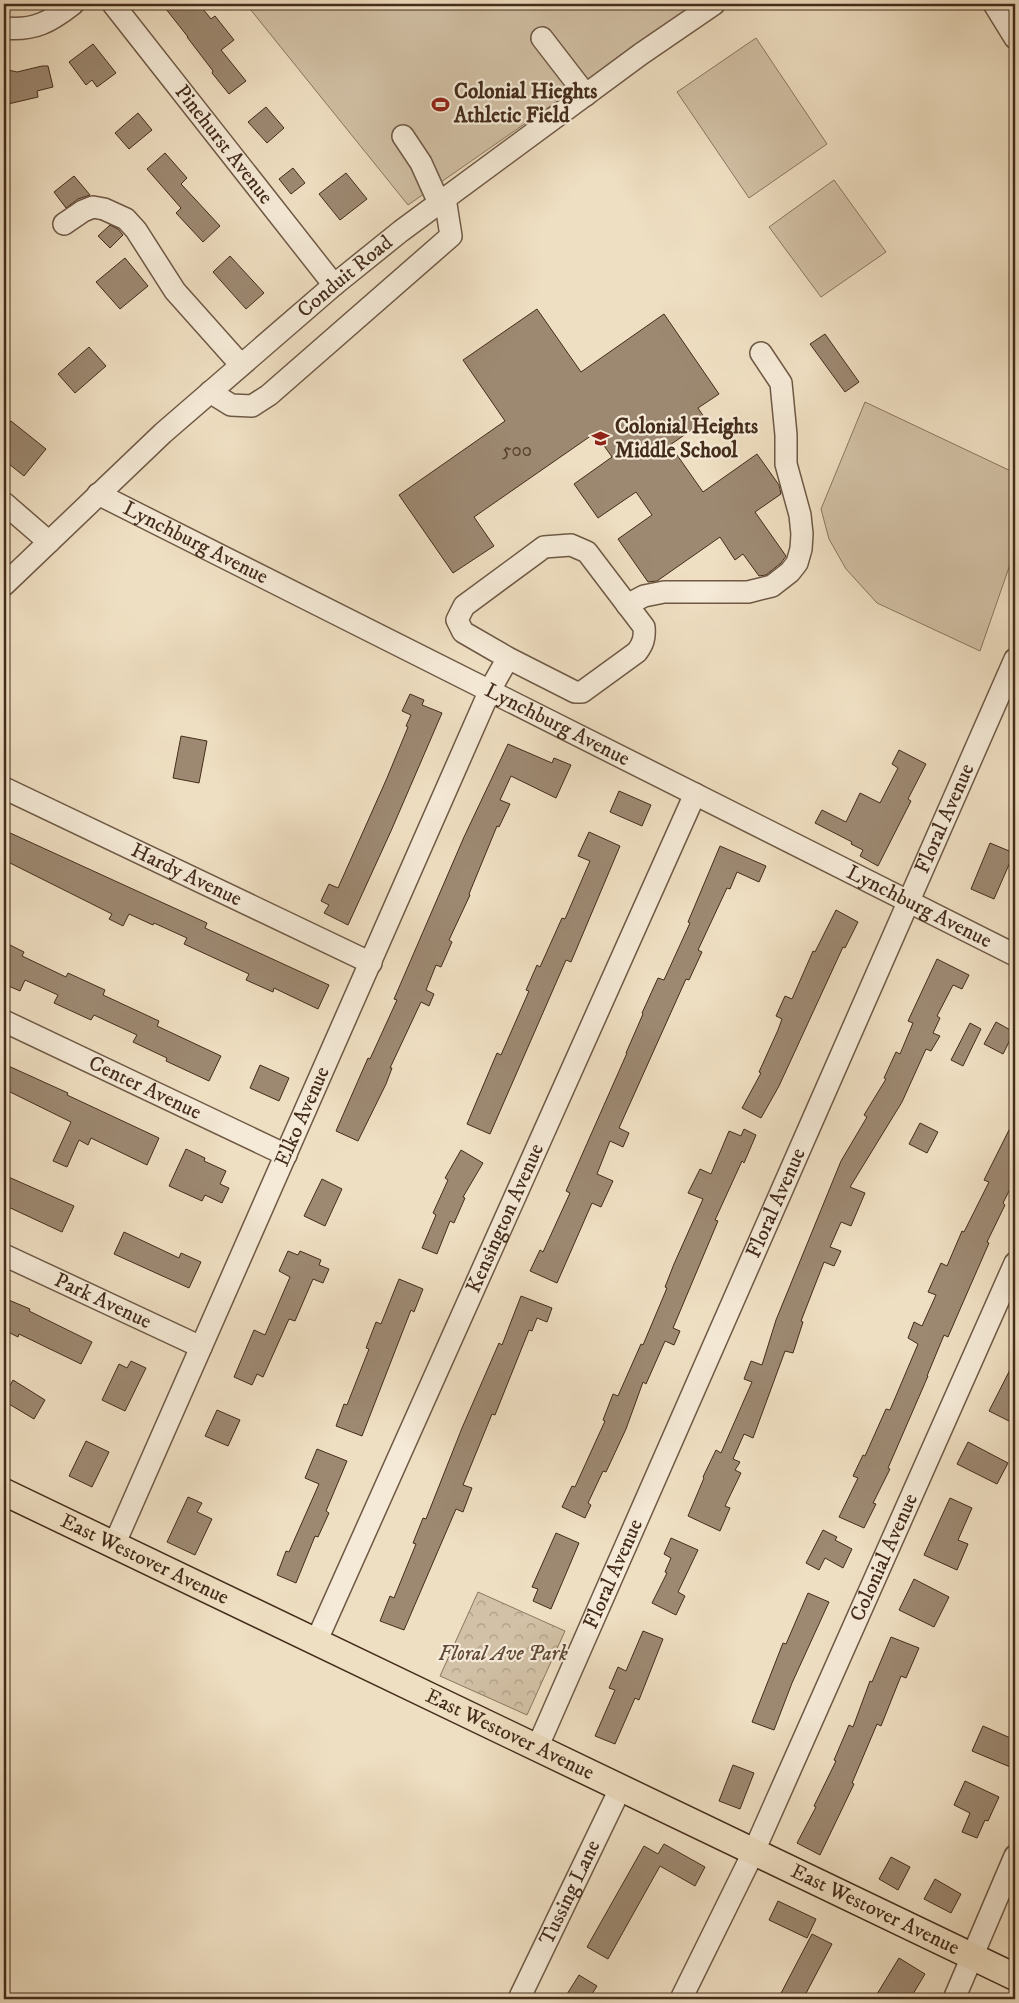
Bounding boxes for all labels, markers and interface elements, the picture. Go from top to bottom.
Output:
place label: Colonial Hieghts Athletic Field [453,79,597,129]
street label: Pinehurst Avenue [169,80,279,210]
sports icon: Colonial Hieghts Athletic Field [430,94,450,114]
street label: Conduit Road [292,230,398,324]
place label: Colonial Heights Middle School [615,414,758,464]
school or university icon: Colonial Heights Middle School [591,429,611,449]
house number: 500 [502,439,532,462]
street label: Lynchburg Avenue [119,496,273,590]
street label: Lynchburg Avenue [480,678,634,772]
street label: Floral Avenue [909,759,981,878]
street label: Hardy Avenue [127,837,246,913]
street label: Lynchburg Avenue [842,859,996,954]
street label: Center Avenue [84,1050,206,1126]
street label: Elko Avenue [269,1062,336,1171]
street label: Kensington Avenue [461,1139,550,1297]
street label: Floral Avenue [741,1144,812,1262]
street label: Park Avenue [50,1267,156,1335]
street label: Colonial Avenue [844,1489,924,1626]
street label: East Westover Avenue [56,1508,233,1611]
street label: Floral Avenue [578,1515,649,1633]
park label: Floral Ave Park [438,1641,568,1667]
street label: East Westover Avenue [421,1683,599,1786]
street label: Tussing Lane [534,1836,607,1949]
street label: East Westover Avenue [786,1858,964,1961]

